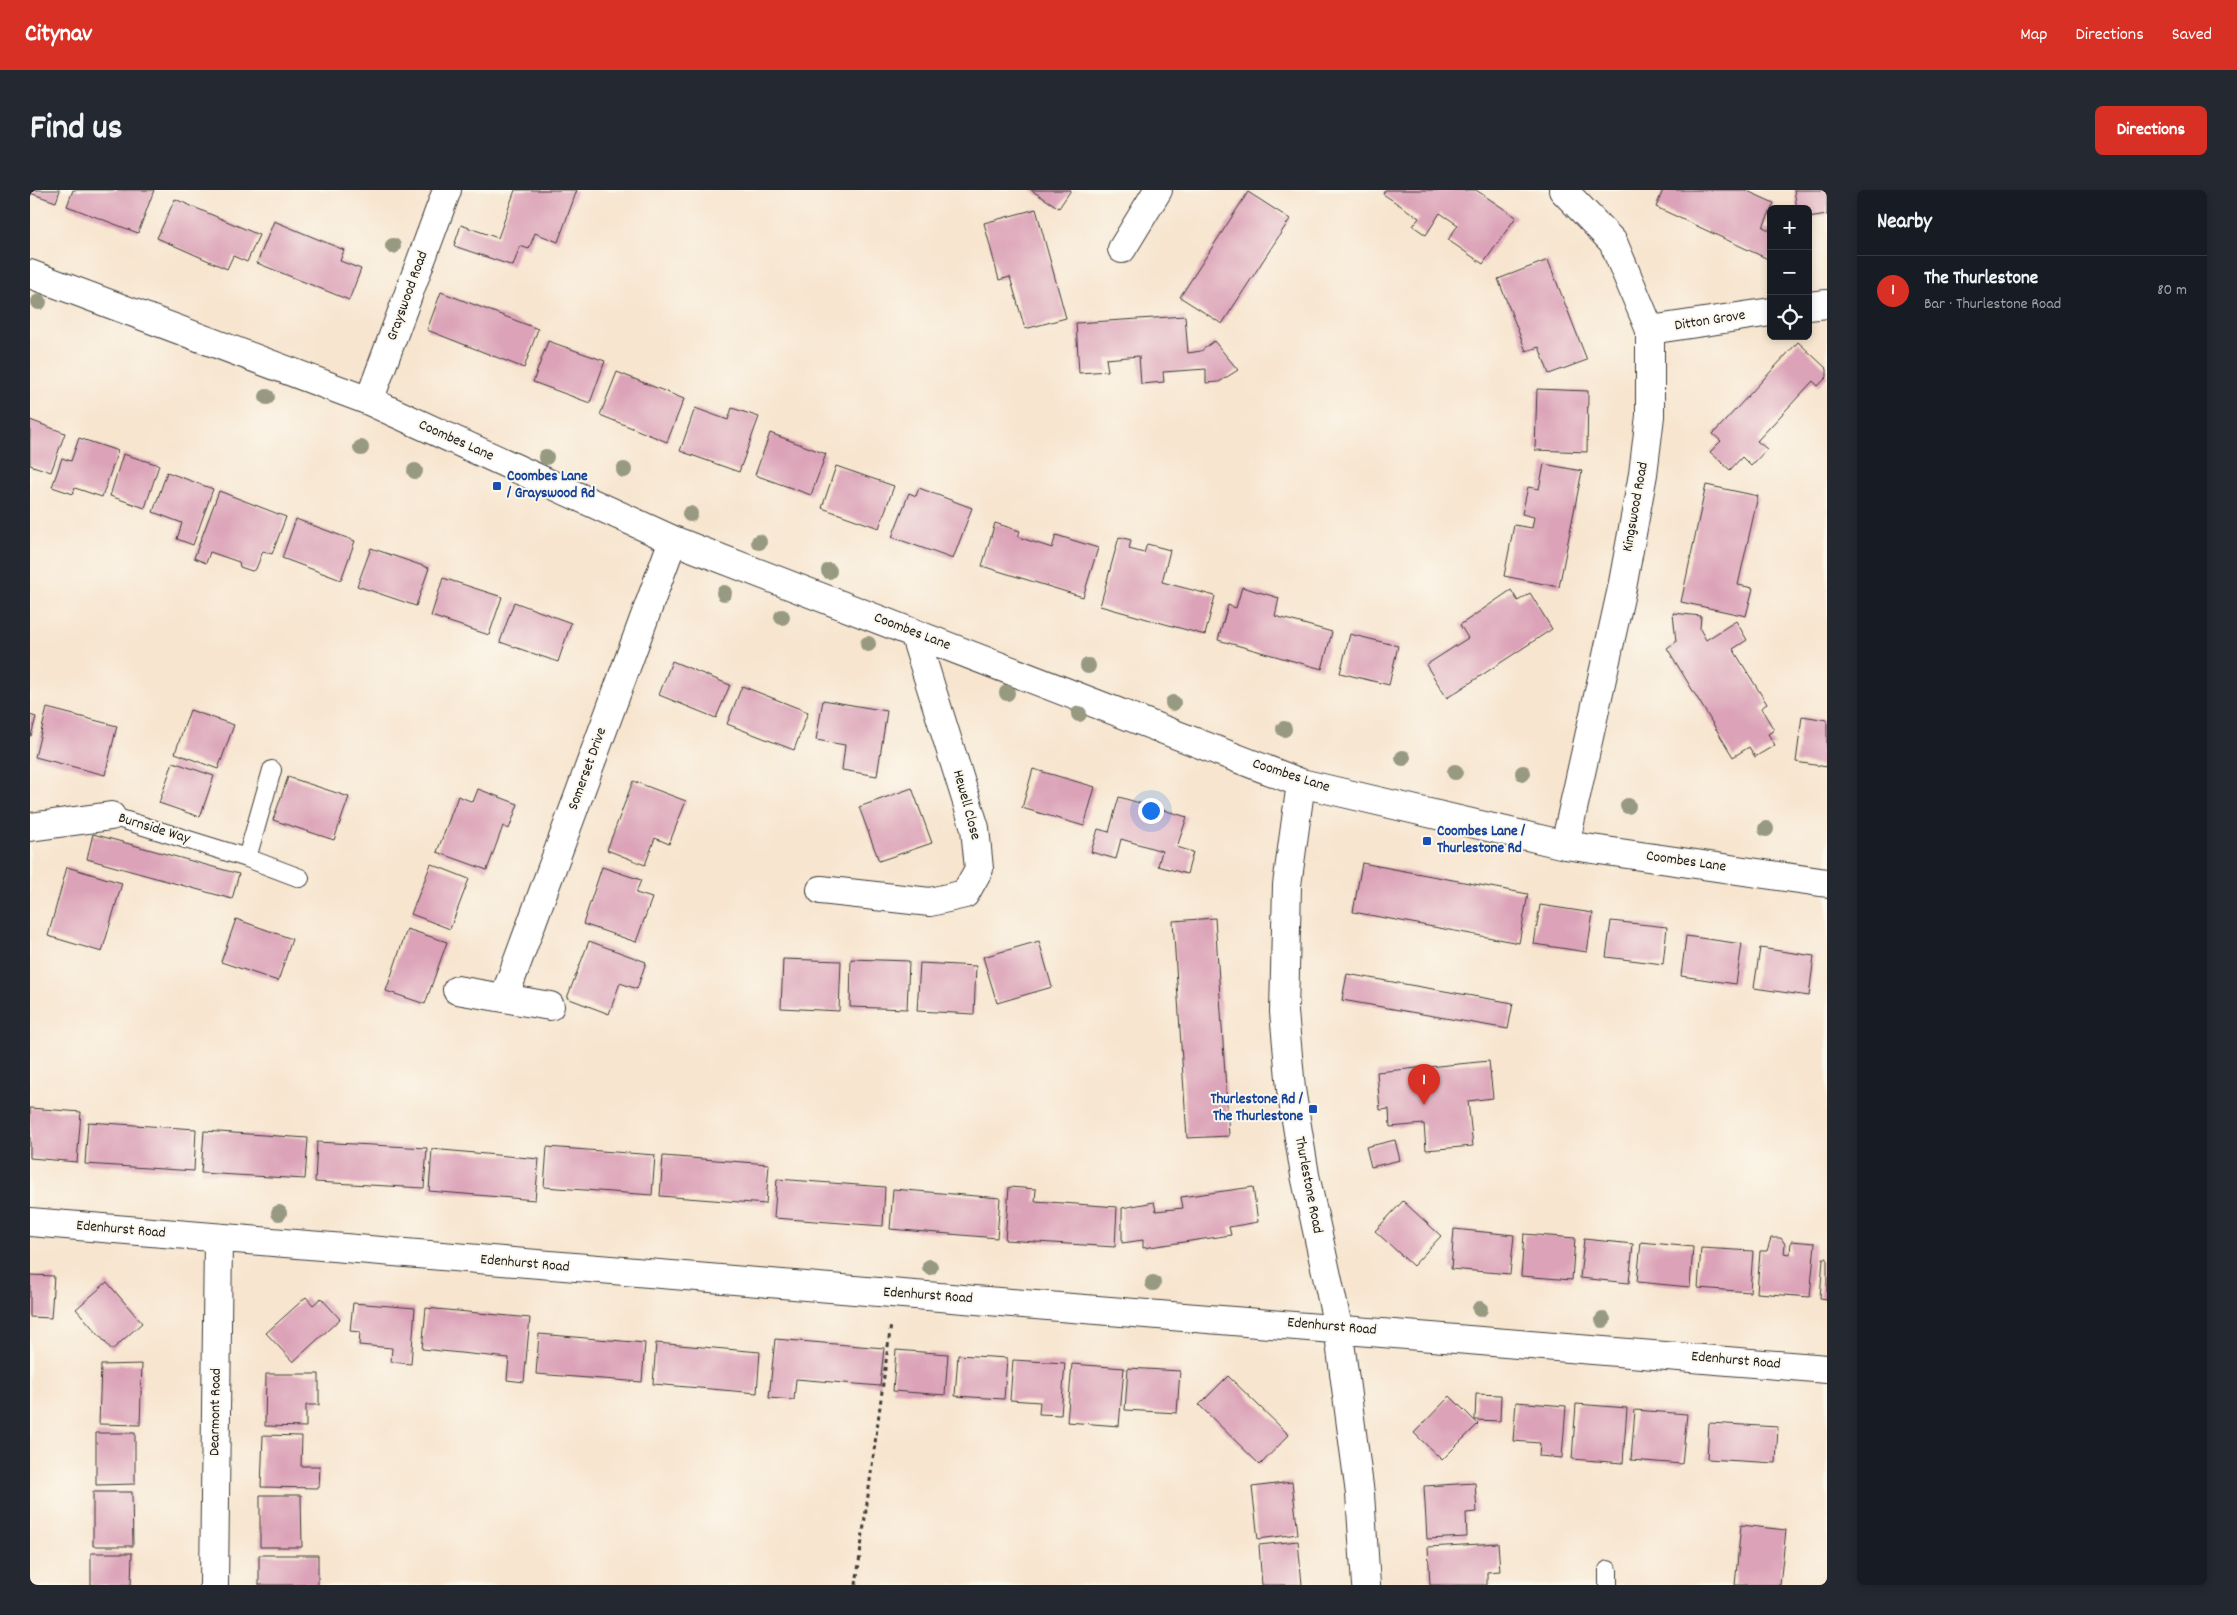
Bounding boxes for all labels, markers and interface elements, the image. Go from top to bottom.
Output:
text: Citynav [25,18,92,52]
text: Map [2020,23,2047,48]
text: Directions [2075,23,2144,48]
text: Saved [2172,23,2212,48]
text: Find us [30,105,122,155]
button: Directions [2095,106,2207,155]
map controls [1767,205,1812,340]
button: + [1767,205,1812,250]
text: Nearby [1877,208,1932,238]
street label: Grayswood Road [382,248,434,344]
button: − [1767,250,1812,295]
text: The Thurlestone [1924,266,2038,293]
text: 1 [1891,279,1895,302]
text: 80 m [2157,279,2187,302]
text: Bar · Thurlestone Road [1924,293,2061,316]
button: locate [1767,295,1812,340]
street label: Ditton Grove [1673,304,1747,337]
street label: Coombes Lane [415,415,498,468]
street label: Kingswood Road [1617,460,1655,554]
place label: Coombes Lane / Grayswood Rd [506,466,595,505]
marker: Coombes Lane / Grayswood Rd [491,480,503,492]
street label: Coombes Lane [870,607,954,657]
street label: Somerset Drive [563,724,613,813]
street label: Coombes Lane [1249,753,1333,799]
street label: Hewell Close [946,768,986,843]
your location [1138,798,1164,824]
street label: Burnside Way [115,808,193,851]
place label: Coombes Lane / Thurlestone Rd [1437,821,1526,860]
marker: Coombes Lane / Thurlestone Rd [1421,835,1433,847]
street label: Coombes Lane [1645,845,1728,879]
pin: 1 [1408,1064,1440,1105]
place label: Thurlestone Rd / The Thurlestone [1210,1089,1304,1128]
marker: Thurlestone Rd / The Thurlestone [1307,1103,1319,1115]
street label: Thurlestone Road [1288,1134,1328,1236]
street label: Edenhurst Road [75,1215,167,1245]
street label: Edenhurst Road [479,1249,571,1279]
street label: Edenhurst Road [883,1282,973,1310]
street label: Edenhurst Road [1286,1312,1378,1342]
street label: Edenhurst Road [1690,1346,1782,1376]
street label: Dearmont Road [204,1368,228,1456]

